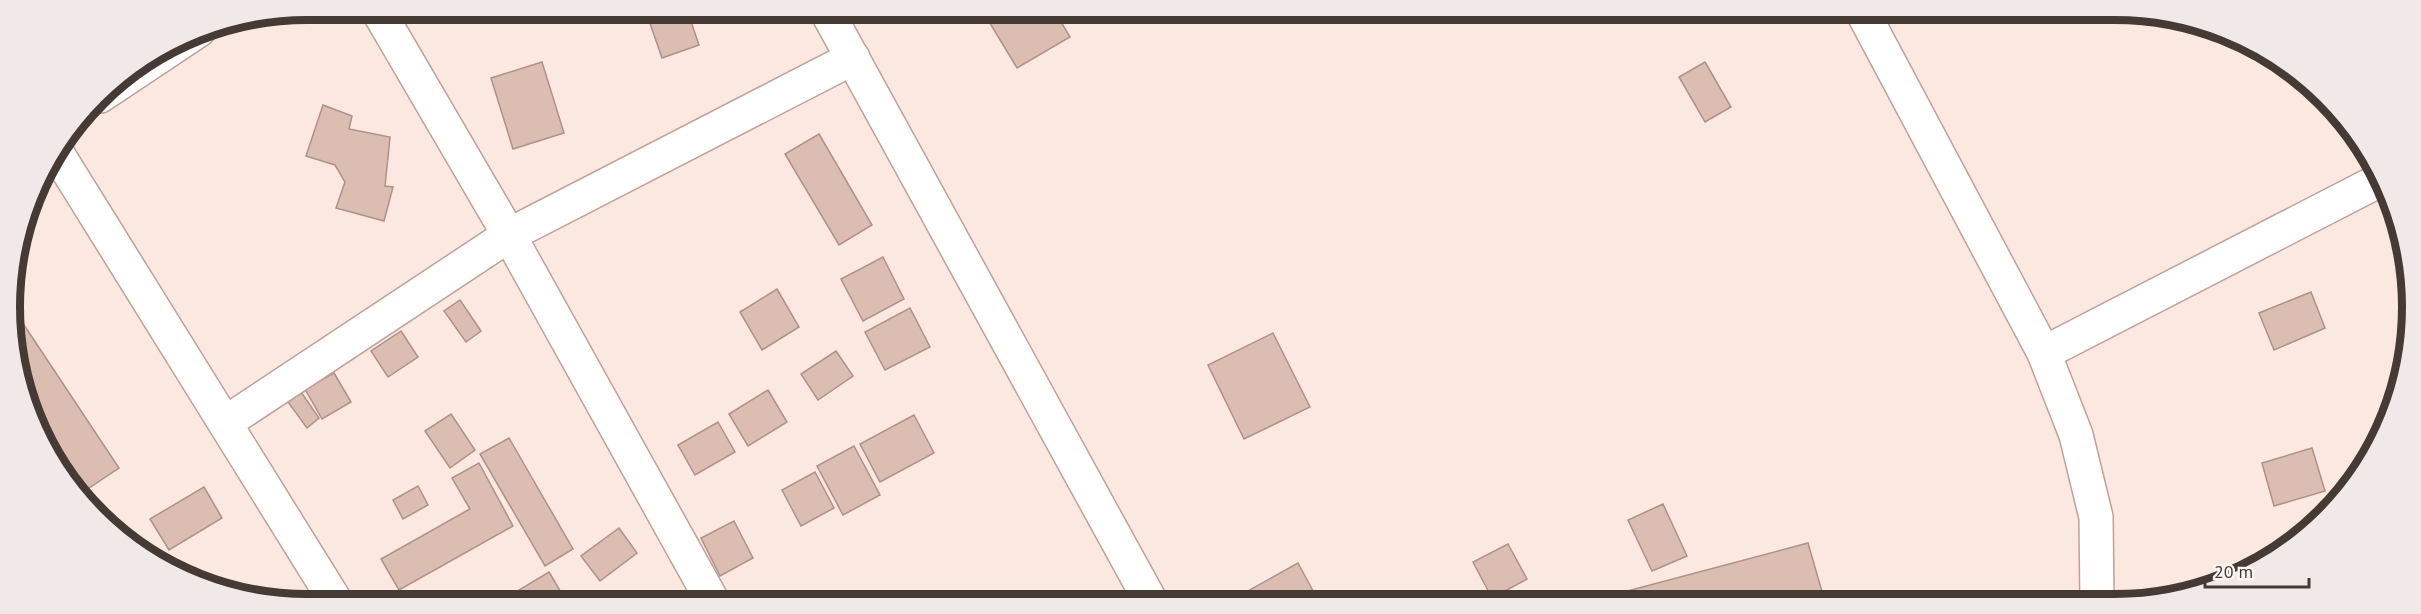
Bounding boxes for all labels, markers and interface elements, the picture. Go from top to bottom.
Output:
scale bar [2205,551,2308,589]
text: 20 m [2214,560,2253,583]

